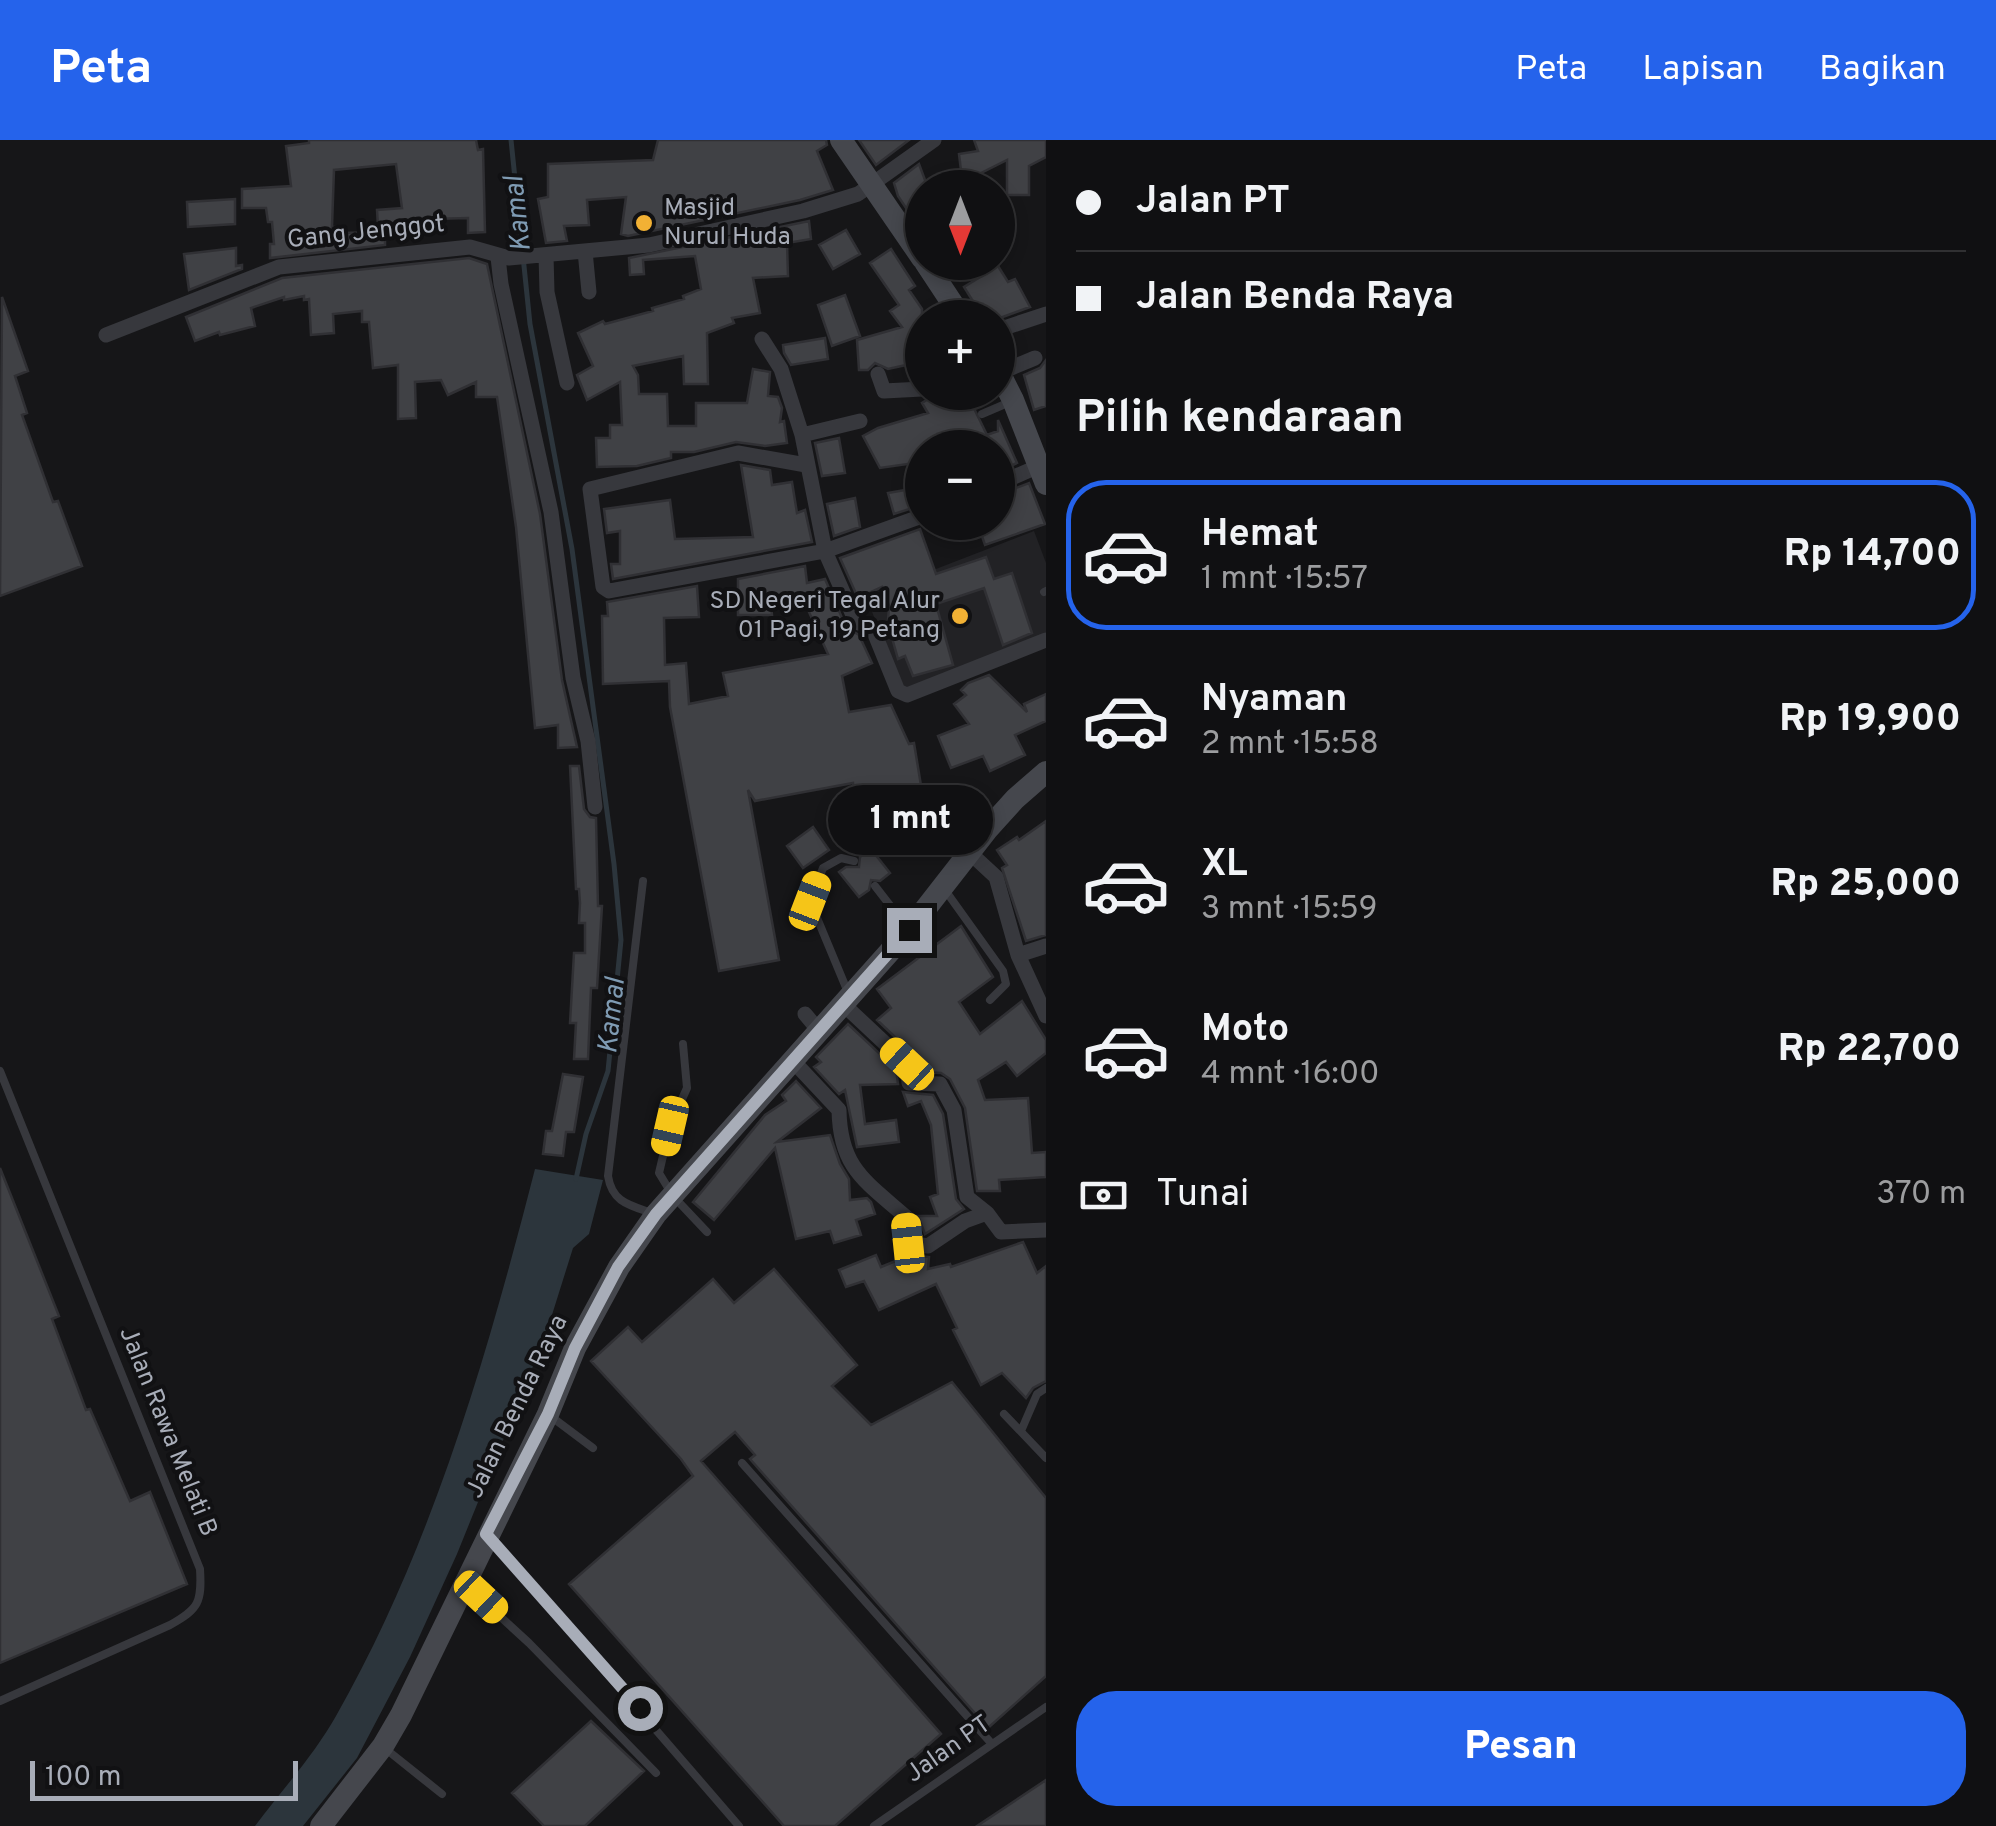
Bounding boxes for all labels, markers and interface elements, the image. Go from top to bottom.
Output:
text: Peta [50,40,152,100]
text: Peta [1515,48,1587,92]
text: Lapisan [1642,48,1764,92]
text: Bagikan [1819,48,1946,92]
north arrow [905,170,1015,280]
map controls [905,170,1015,540]
water label: Kamal [497,172,541,254]
text: Jalan PT [1136,178,1290,227]
place label: Masjid Nurul Huda [664,193,791,254]
street label: Gang Jenggot [286,209,446,257]
marker: Masjid Nurul Huda [633,212,655,234]
text: Jalan Benda Raya [1136,274,1454,323]
button: + [905,300,1015,410]
text: Pilih kendaraan [1076,391,1404,448]
button: − [905,430,1015,540]
icon: car [1081,510,1171,600]
text: Hemat [1201,511,1319,560]
text: Rp 14,700 [1784,531,1961,580]
text: 1 mnt · 15:57 [1201,560,1368,600]
place label: SD Negeri Tegal Alur 01 Pagi, 19 Petang [709,586,940,647]
marker: SD Negeri Tegal Alur 01 Pagi, 19 Petang [949,605,971,627]
icon: car [1081,675,1171,765]
text: Nyaman [1201,676,1348,725]
text: Rp 19,900 [1779,696,1961,745]
text: 2 mnt · 15:58 [1201,725,1379,765]
callout: 1 mnt [826,785,992,855]
text: 1 mnt [870,800,951,840]
icon: car [1081,840,1171,930]
text: XL [1201,841,1248,890]
text: Rp 25,000 [1770,861,1961,910]
car [785,868,835,934]
text: 3 mnt · 15:59 [1201,890,1378,930]
route end [887,908,932,953]
water label: Kamal [591,974,635,1056]
icon: car [1081,1005,1171,1095]
text: Moto [1201,1006,1289,1055]
text: Rp 22,700 [1778,1026,1961,1075]
car [875,1033,939,1095]
text: 4 mnt · 16:00 [1201,1055,1380,1095]
car [649,1093,691,1159]
icon: cash [1076,1168,1131,1223]
text: Tunai [1156,1171,1250,1220]
text: 370 m [1876,1175,1966,1215]
car [890,1212,926,1274]
street label: Jalan Benda Raya [460,1310,576,1504]
street label: Jalan Rawa Melati B [110,1323,224,1541]
car [449,1566,513,1628]
route start [618,1686,663,1731]
button: Pesan [1076,1691,1966,1806]
street label: Jalan PT [900,1709,998,1791]
scale bar [30,1756,298,1800]
text: 100 m [45,1760,121,1796]

